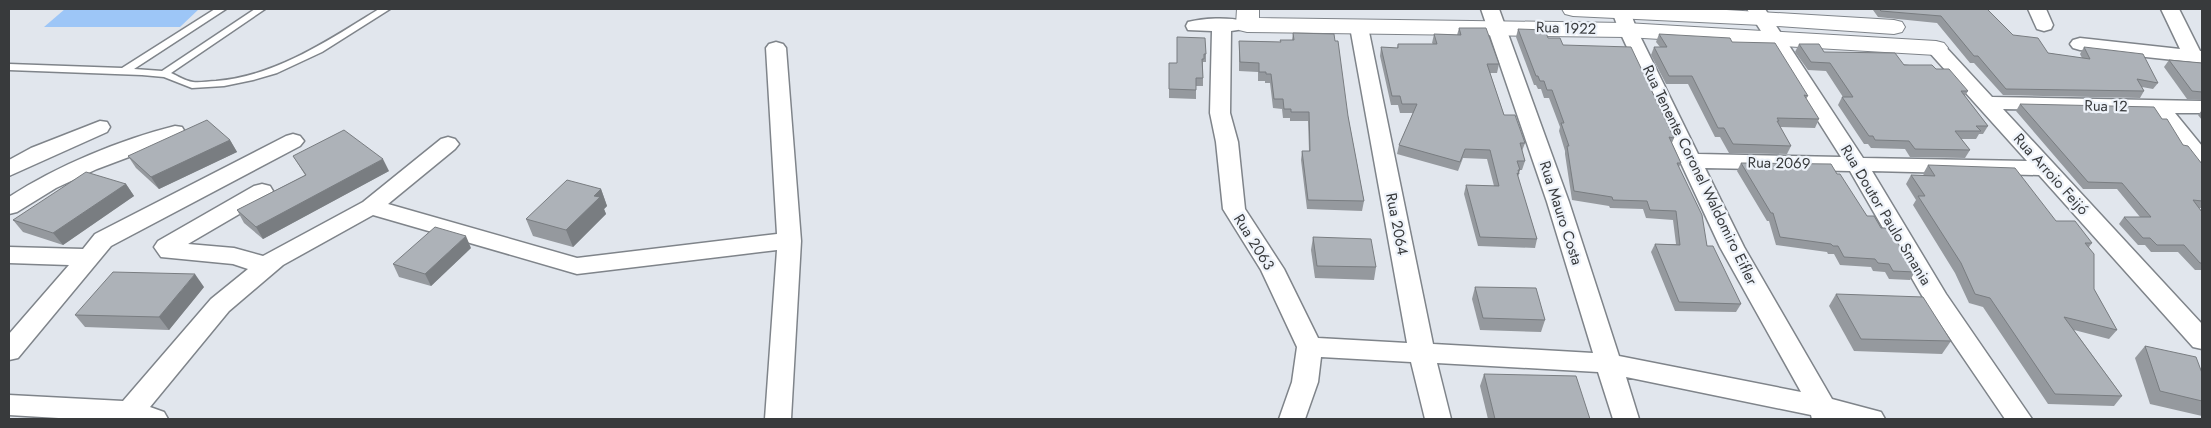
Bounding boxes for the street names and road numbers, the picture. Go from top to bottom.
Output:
street label: Rua 1922 [1535,16,1597,40]
street label: Rua Tenente Coronel Waldomiro Eifler [1637,61,1763,289]
street label: Rua 12 [2084,95,2128,117]
street label: Rua Arroio Feijó [2008,128,2094,220]
street label: Rua Doutor Paulo Smania [1835,140,1937,290]
street label: Rua 2069 [1747,151,1811,175]
street label: Rua Mauro Costa [1534,158,1588,268]
street label: Rua 2064 [1380,191,1414,257]
street label: Rua 2063 [1228,210,1280,274]

